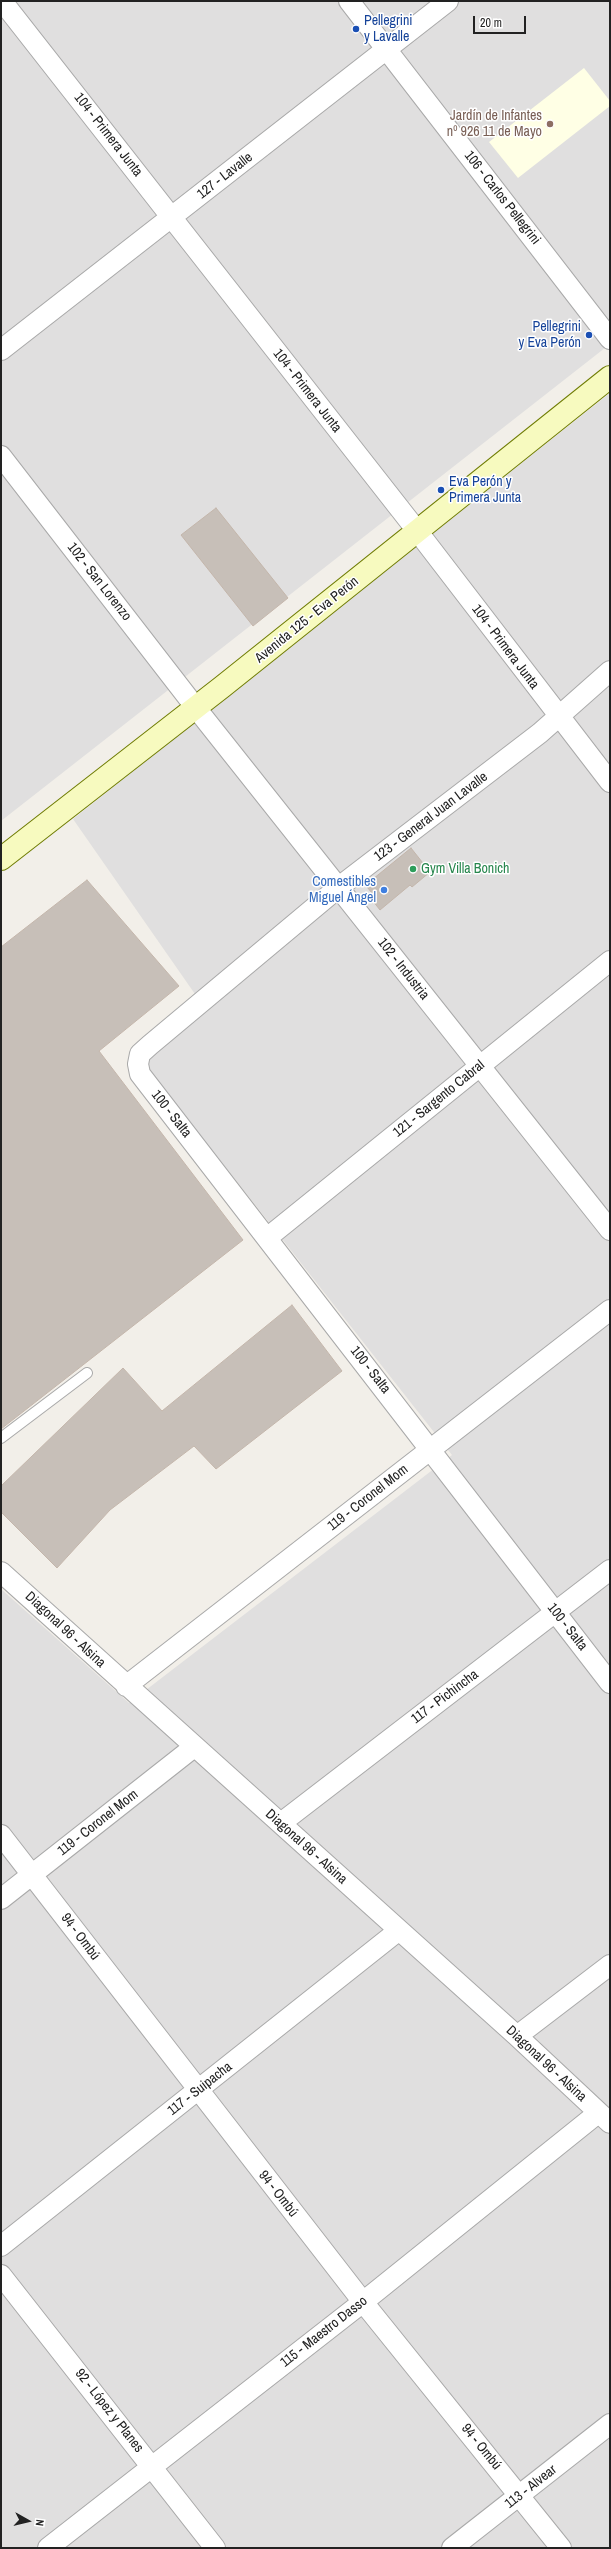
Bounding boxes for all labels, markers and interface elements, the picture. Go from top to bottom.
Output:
scale bar [475,8,528,34]
place label: Pellegrini y Lavalle [364,13,412,46]
text: 20 m [480,15,502,31]
marker: Pellegrini y Lavalle [351,24,361,34]
street label: 104 - Primera Junta [70,90,146,180]
place label: Jardín de Infantes nº 926 11 de Mayo [447,108,542,140]
marker: Jardín de Infantes nº 926 11 de Mayo [545,119,555,129]
street label: 106 - Carlos Pellegrini [460,148,544,248]
street label: 127 - Lavalle [194,149,256,203]
place label: Pellegrini y Eva Perón [518,319,581,352]
marker: Pellegrini y Eva Perón [584,330,594,340]
street label: 104 - Primera Junta [269,346,345,436]
place label: Eva Perón y Primera Junta [449,474,521,506]
marker: Eva Perón y Primera Junta [436,485,446,495]
street label: 102 - San Lorenzo [63,540,135,624]
street label: Avenida 125 - Eva Perón [252,573,362,667]
street label: 104 - Primera Junta [468,601,542,693]
street label: 123 - General Juan Lavalle [371,769,491,865]
place label: Gym Villa Bonich [421,861,509,877]
marker: Gym Villa Bonich [408,864,418,874]
place label: Comestibles Miguel Ángel [309,874,376,906]
marker: Comestibles Miguel Ángel [379,885,389,895]
street label: 102 - Industria [374,935,432,1003]
street label: 121 - Sargento Cabral [390,1057,488,1141]
street label: 100 - Salta [147,1087,195,1141]
street label: 100 - Salta [346,1343,394,1397]
street label: 119 - Coronel Mom [324,1461,412,1535]
street label: Diagonal 96 - Alsina [21,1588,109,1672]
street label: 100 - Salta [543,1600,591,1654]
street label: 117 - Pichincha [408,1666,482,1728]
street label: 119 - Coronel Mom [54,1786,142,1860]
street label: Diagonal 96 - Alsina [262,1806,350,1888]
street label: 94 - Ombú [57,1910,103,1964]
street label: Diagonal 96 - Alsina [502,2022,590,2106]
street label: 117 - Suipacha [164,2059,236,2119]
street label: 94 - Ombú [255,2167,301,2221]
street label: 115 - Maestro Dasso [277,2293,371,2371]
street label: 92 - López y Planes [71,2366,147,2456]
street label: 94 - Ombú [457,2421,505,2473]
street label: 113 - Alvear [502,2462,560,2512]
north arrow [8,2501,48,2541]
text: N [32,2518,47,2527]

